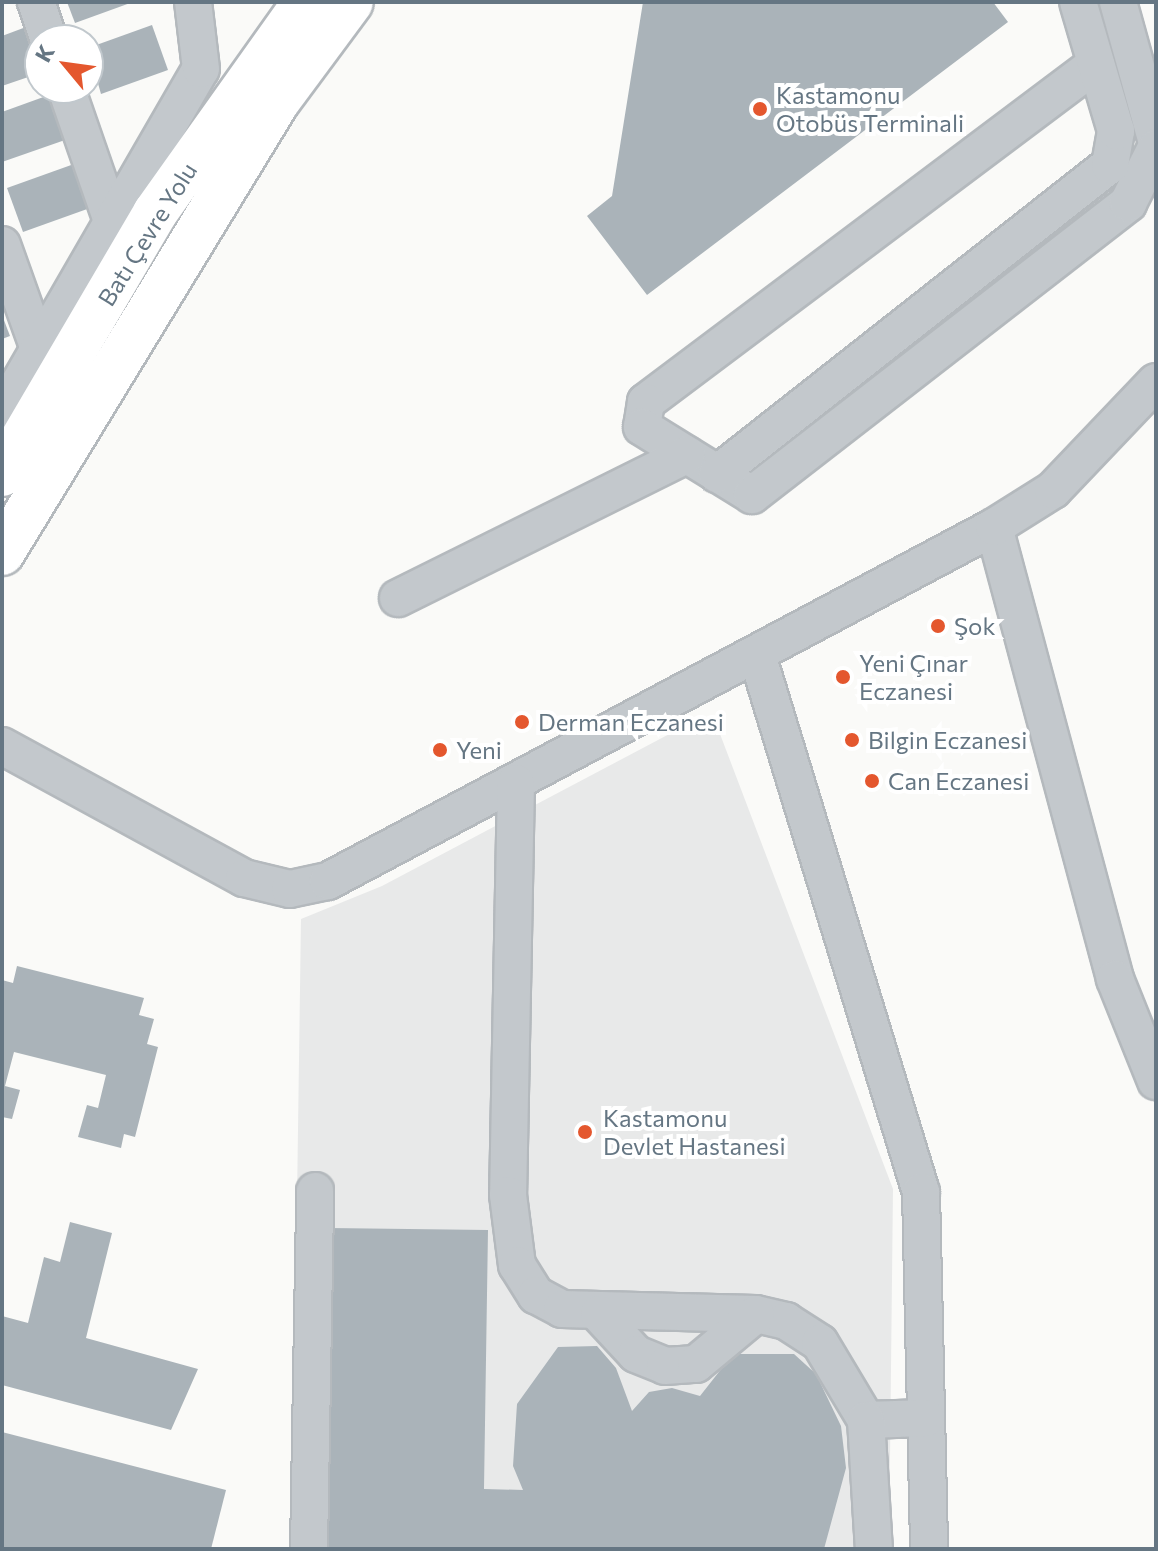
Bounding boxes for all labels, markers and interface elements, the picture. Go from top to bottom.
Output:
north arrow [24,24,104,104]
text: K [29,40,60,66]
place label: Kastamonu Otobüs Terminali [776,81,964,137]
marker: Kastamonu Otobüs Terminali [751,100,769,118]
street label: Batı Çevre Yolu [91,157,203,311]
place label: Şok [954,612,995,640]
marker: Şok [929,617,947,635]
place label: Yeni Çınar Eczanesi [859,649,968,705]
marker: Yeni Çınar Eczanesi [834,668,852,686]
place label: Derman Eczanesi [538,708,724,736]
marker: Derman Eczanesi [513,713,531,731]
place label: Bilgin Eczanesi [868,726,1027,754]
marker: Bilgin Eczanesi [843,731,861,749]
place label: Yeni [456,736,502,764]
marker: Yeni [431,741,449,759]
place label: Can Eczanesi [888,767,1029,795]
marker: Can Eczanesi [863,772,881,790]
place label: Kastamonu Devlet Hastanesi [603,1104,786,1160]
marker: Kastamonu Devlet Hastanesi [574,1121,596,1143]

